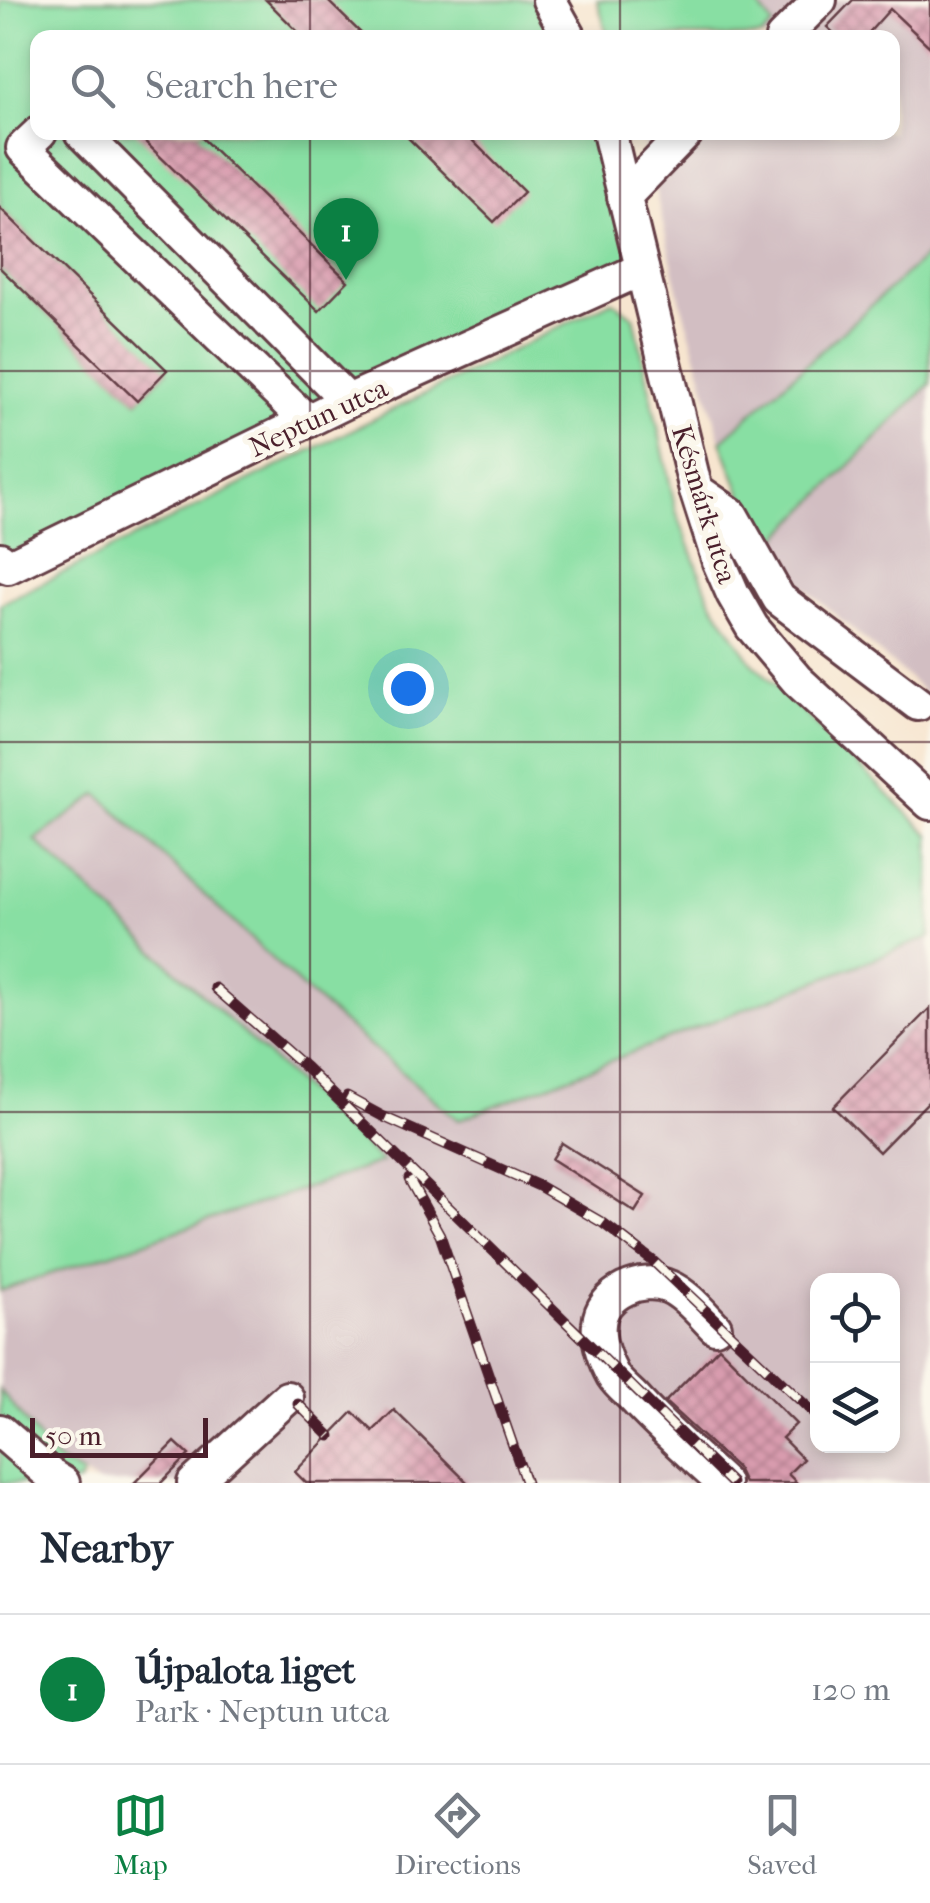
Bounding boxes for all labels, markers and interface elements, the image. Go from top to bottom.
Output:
search box [30,30,900,140]
icon: search [65,58,120,113]
text: Search here [145,63,338,108]
pin: 1 [314,198,378,280]
street label: Neptun utca [244,371,394,464]
street label: Késmárk utca [665,421,744,588]
your location [383,663,434,714]
map controls [810,1273,900,1453]
button: locate [810,1273,900,1363]
button: layers [810,1363,900,1453]
scale bar [30,1413,208,1458]
text: 50 m [45,1419,102,1452]
text: Nearby [40,1524,172,1573]
text: Újpalota liget [135,1648,355,1693]
text: 1 [67,1671,78,1708]
text: 120 m [811,1671,890,1708]
text: Park · Neptun utca [135,1693,389,1730]
tab: Map [113,1788,168,1881]
tab: Directions [395,1788,521,1881]
tab: Saved [747,1788,817,1881]

